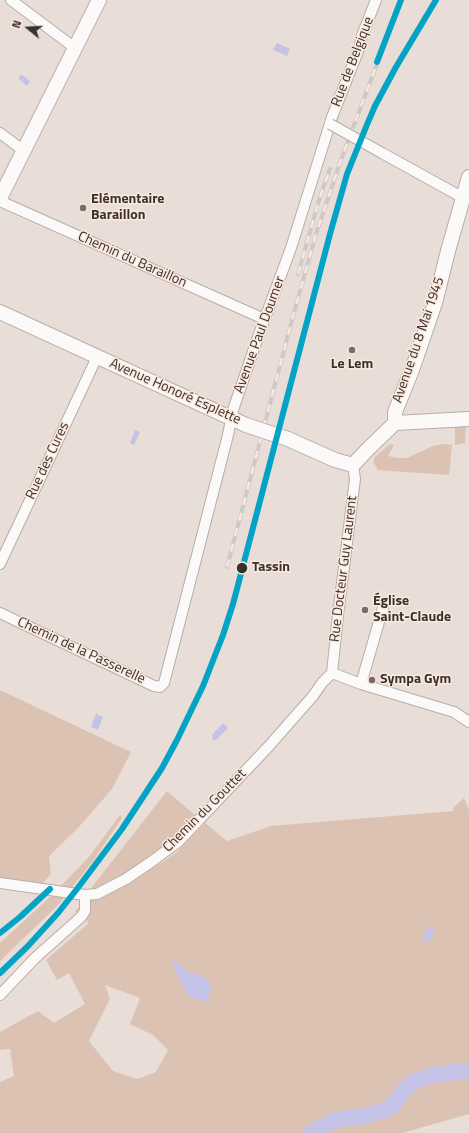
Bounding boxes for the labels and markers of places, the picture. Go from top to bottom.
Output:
place label: Elémentaire Baraillon [91,192,165,224]
marker: Elémentaire Baraillon [78,203,88,213]
marker: Le Lem [347,345,357,355]
place label: Le Lem [331,357,373,373]
place label: Tassin [252,560,290,576]
marker: Tassin [235,561,249,575]
place label: Église Saint-Claude [373,594,451,626]
marker: Église Saint-Claude [360,605,370,615]
place label: Sympa Gym [380,672,451,688]
marker: Sympa Gym [367,675,377,685]

